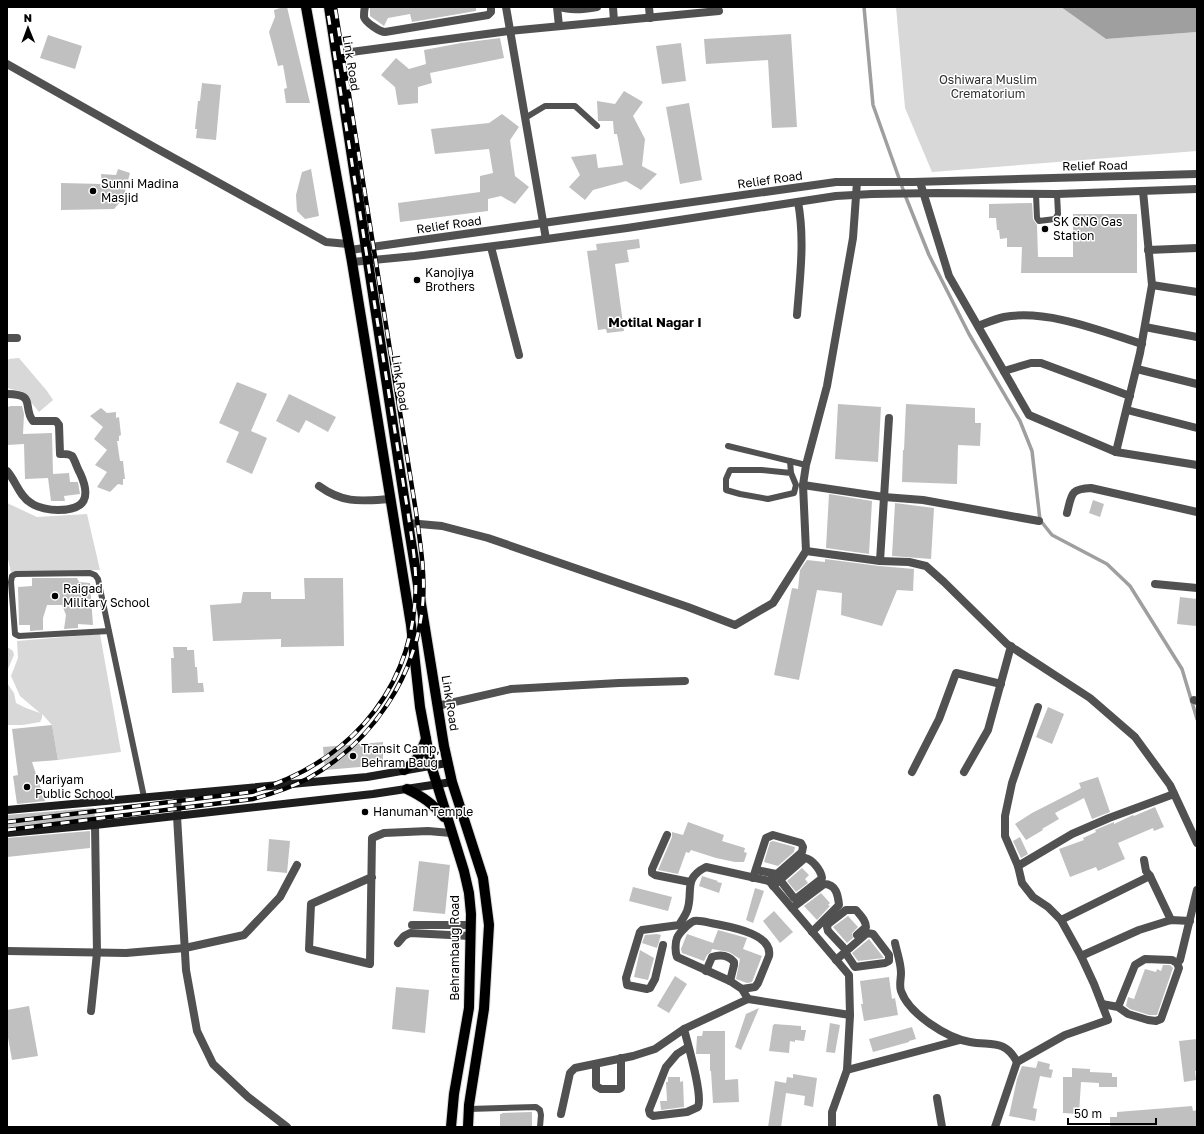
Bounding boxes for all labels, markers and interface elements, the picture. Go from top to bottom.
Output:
north arrow [8,8,48,48]
text: N [24,11,32,24]
street label: Link Road [340,34,363,92]
park label: Oshiwara Muslim Crematorium [939,72,1037,101]
street label: Relief Road [1062,157,1128,174]
street label: Relief Road [736,168,803,192]
place label: Sunni Madina Masjid [101,176,179,205]
marker: Sunni Madina Masjid [88,186,98,196]
street label: Relief Road [415,213,482,237]
place label: SK CNG Gas Station [1053,214,1122,243]
marker: SK CNG Gas Station [1040,224,1050,234]
place label: Kanojiya Brothers [425,265,475,294]
marker: Kanojiya Brothers [412,275,422,285]
district label: Motilal Nagar I [608,314,702,330]
street label: Link Road [389,354,412,412]
place label: Raigad Military School [63,581,150,610]
marker: Raigad Military School [50,591,60,601]
street label: Link Road [439,674,462,732]
place label: Transit Camp, Behram Baug [361,741,440,770]
marker: Transit Camp, Behram Baug [348,751,358,761]
place label: Mariyam Public School [35,772,114,801]
marker: Mariyam Public School [22,782,32,792]
place label: Hanuman Temple [373,804,473,819]
marker: Hanuman Temple [360,807,370,817]
street label: Behrambaug Road [447,895,462,1001]
scale bar [1068,1100,1156,1126]
text: 50 m [1074,1106,1102,1121]

